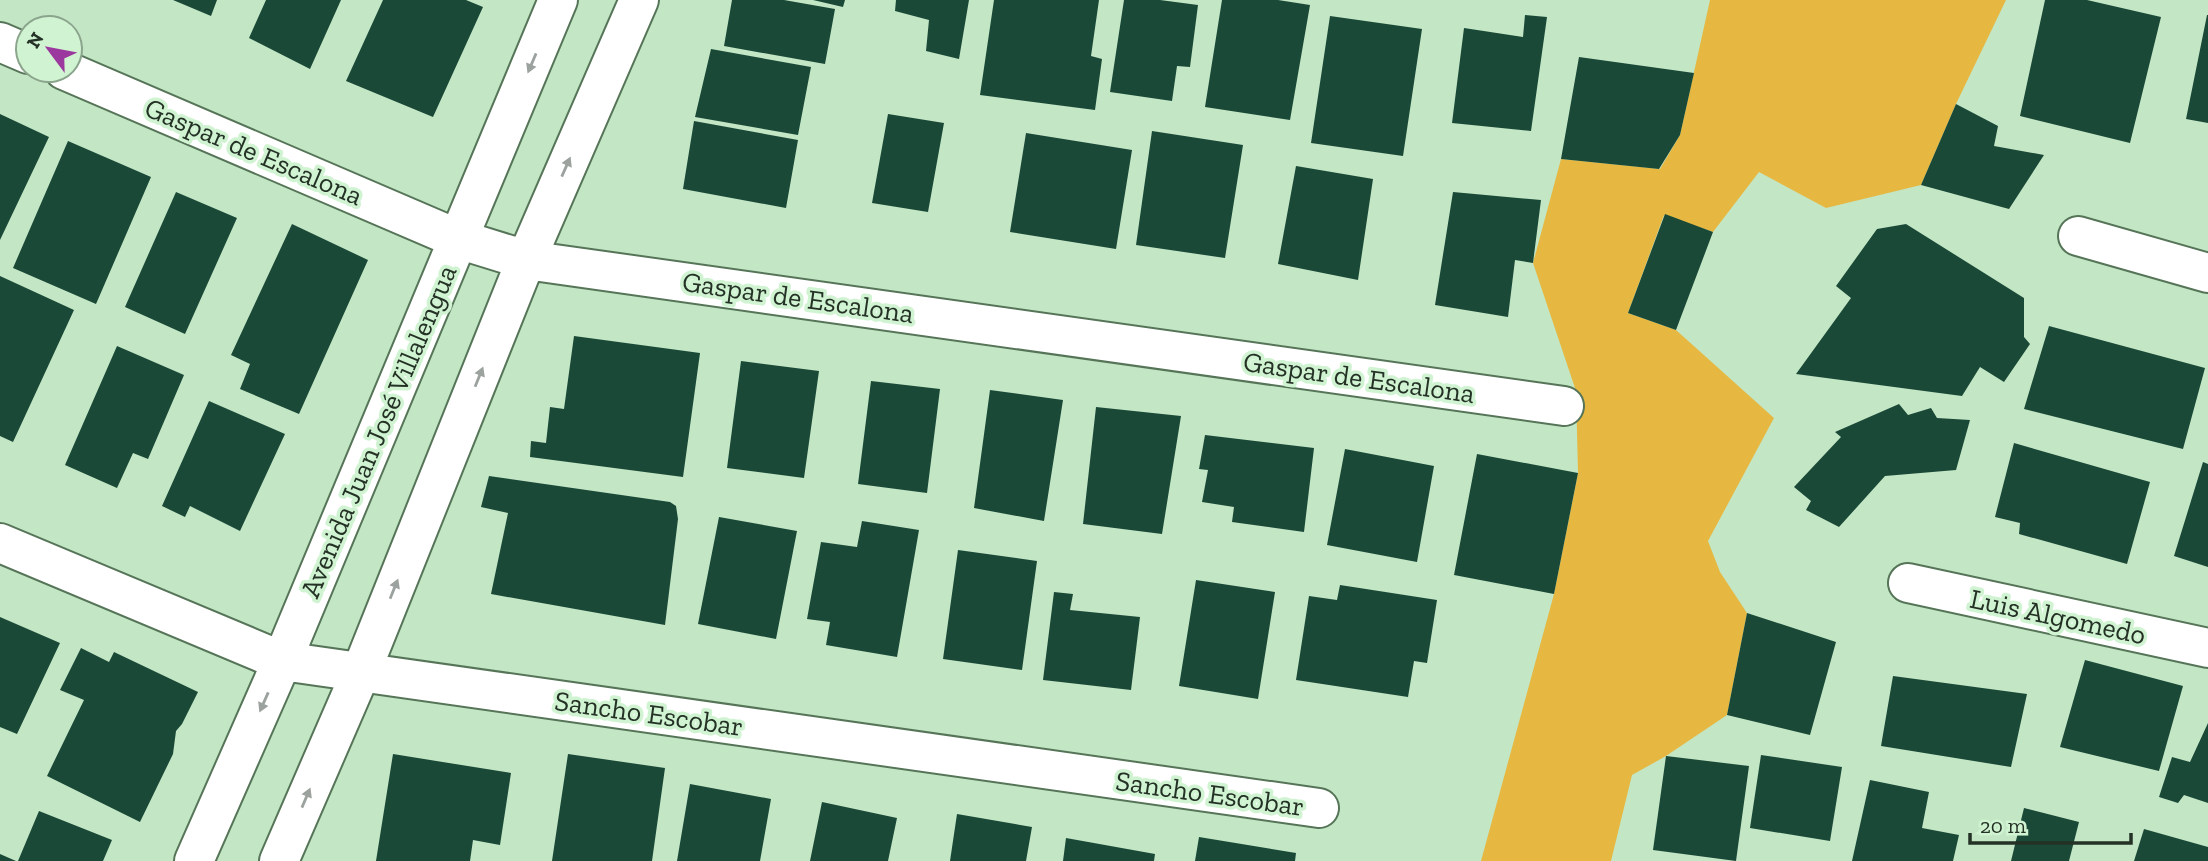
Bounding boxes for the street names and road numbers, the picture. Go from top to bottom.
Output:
street label: Gaspar de Escalona [140,91,368,212]
street label: Avenida Juan José Villalengua [293,260,464,602]
street label: Gaspar de Escalona [680,265,916,330]
street label: Gaspar de Escalona [1241,345,1477,410]
street label: Luis Algomedo [1967,582,2149,651]
street label: Sancho Escobar [553,684,745,743]
street label: Sancho Escobar [1114,764,1306,823]

